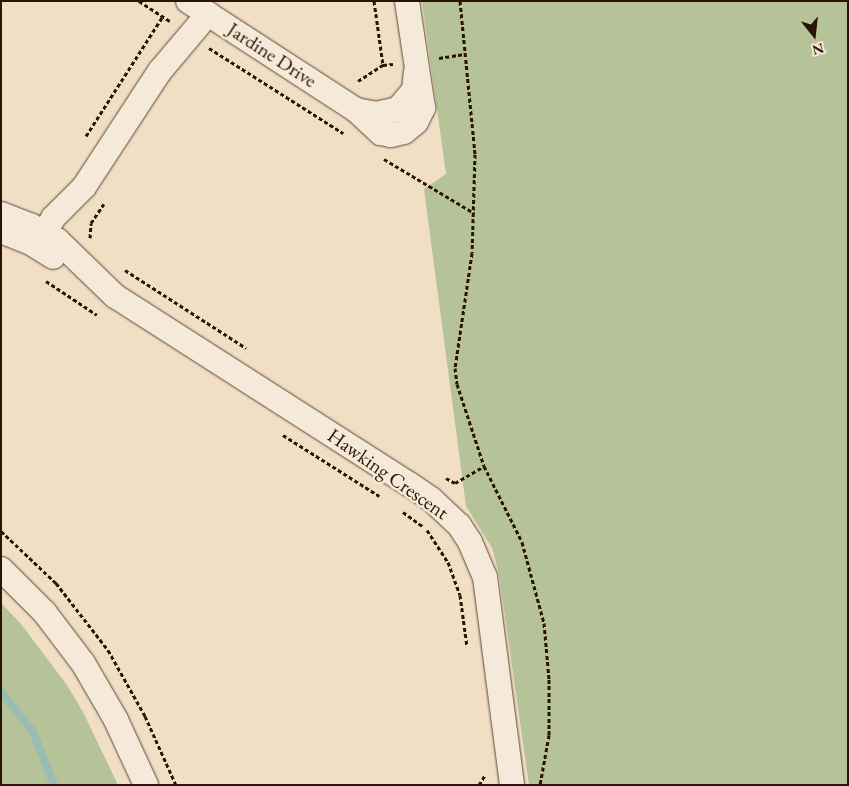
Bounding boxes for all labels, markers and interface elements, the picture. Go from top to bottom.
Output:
north arrow [789,10,839,60]
street label: Jardine Drive [223,17,321,93]
text: N [810,39,826,60]
street label: Hawking Crescent [323,423,453,525]

